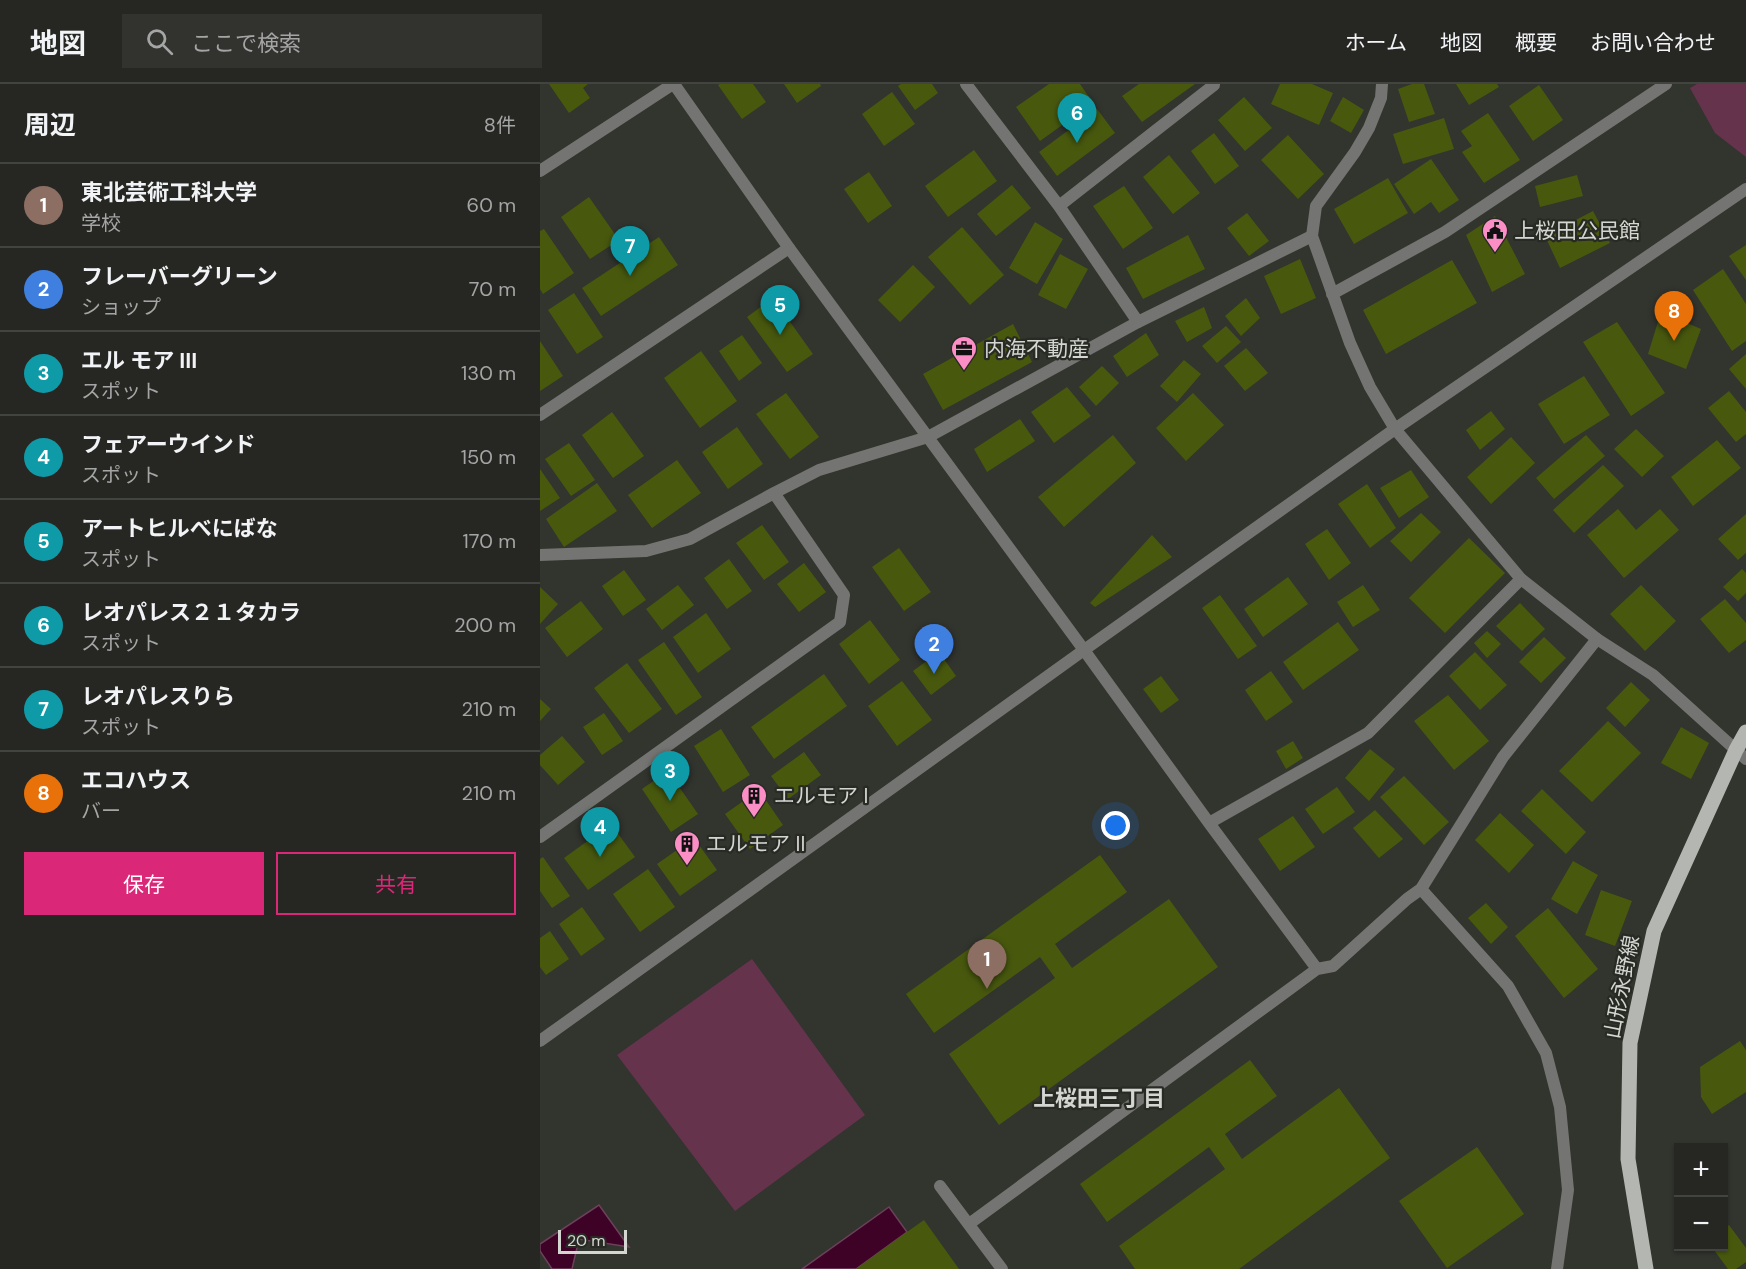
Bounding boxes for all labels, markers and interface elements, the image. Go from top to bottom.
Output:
search box [122,14,542,68]
text: 地図 [30,25,86,62]
icon: search [143,25,176,58]
text: ここで検索 [191,29,301,58]
text: ホーム [1345,29,1407,57]
text: 地図 [1440,29,1482,57]
text: 概要 [1515,29,1557,57]
text: お問い合わせ [1590,29,1716,57]
pin: 6 [1058,94,1096,143]
text: 周辺 [24,108,76,142]
text: 8件 [484,112,516,138]
text: 東北芸術工科大学 [81,178,257,207]
text: 1 [40,192,47,218]
text: 60 m [467,192,516,218]
text: 学校 [81,210,121,236]
public building icon: 上桜田公民館 [1480,216,1510,254]
place label: 上桜田公民館 [1514,217,1640,245]
pin: 7 [610,226,650,276]
text: フレーバーグリーン [81,262,278,291]
text: 2 [38,276,49,302]
text: 70 m [469,276,516,302]
pin: 5 [760,286,800,335]
pin: 8 [1654,292,1694,341]
text: ショップ [81,294,161,320]
office icon: 内海不動産 [949,334,979,372]
place label: 内海不動産 [984,335,1089,363]
text: エル モア III [81,346,197,375]
text: 3 [37,360,50,386]
text: 130 m [461,360,516,386]
text: スポット [81,378,161,404]
text: フェアーウインド [81,430,256,459]
text: 4 [37,444,50,470]
text: 150 m [461,444,516,470]
text: スポット [81,462,161,488]
text: アートヒルべにばな [81,514,278,543]
text: 5 [37,528,50,554]
text: 170 m [463,528,516,554]
text: スポット [81,546,161,572]
text: レオパレス２１タカラ [81,598,301,627]
text: 6 [37,612,50,638]
text: 200 m [454,612,516,638]
pin: 2 [914,624,954,674]
text: スポット [81,630,161,656]
text: レオパレスりら [81,682,235,711]
text: 7 [38,696,49,722]
text: 210 m [461,696,516,722]
text: スポット [81,714,161,740]
pin: 3 [650,752,690,801]
text: エコハウス [81,766,191,795]
text: 8 [37,780,50,806]
text: 210 m [461,780,516,806]
building icon: エルモア I [739,781,769,819]
place label: エルモア I [774,782,869,810]
text: バー [81,798,121,824]
pin: 4 [580,808,620,857]
your location [1101,811,1130,840]
building icon: エルモア II [672,829,702,867]
place label: エルモア II [706,830,805,858]
button: 保存 [24,852,264,915]
button: 共有 [276,852,516,915]
street label: 山形永野線 [1598,933,1646,1041]
pin: 1 [968,940,1006,989]
district label: 上桜田三丁目 [1033,1084,1165,1113]
map controls [1674,1143,1728,1251]
button: + [1674,1143,1728,1197]
button: − [1674,1197,1728,1251]
scale bar [558,1227,627,1254]
text: 20 m [567,1230,606,1251]

